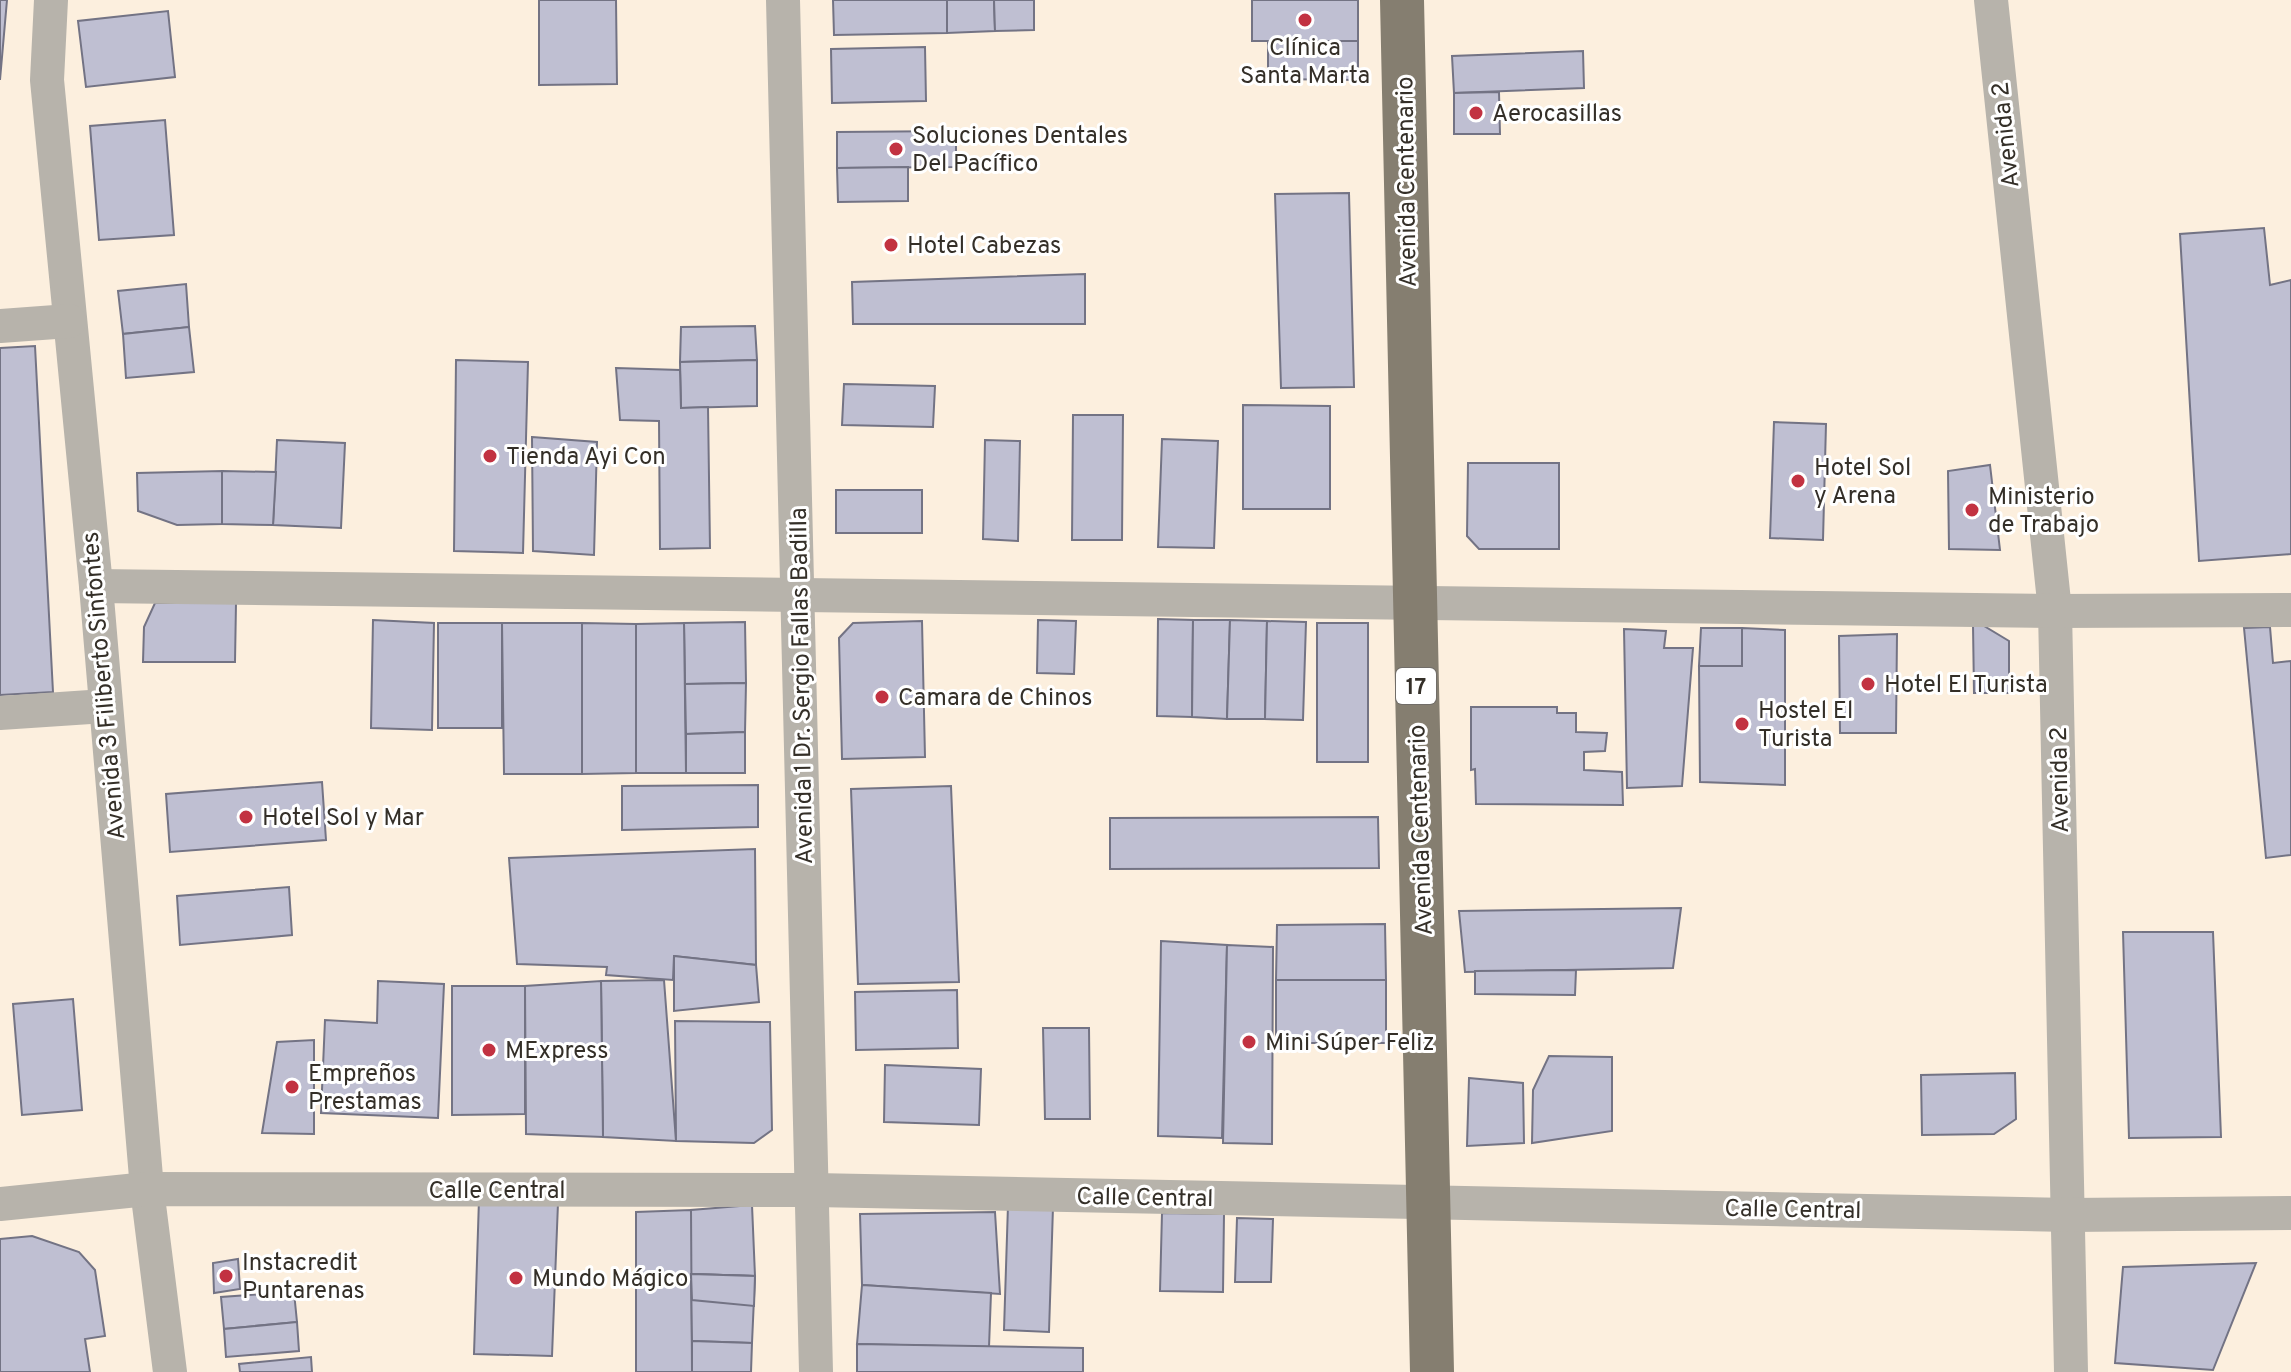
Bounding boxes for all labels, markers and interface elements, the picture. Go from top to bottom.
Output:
marker: Clínica Santa Marta [1296,11,1314,29]
place label: Clínica Santa Marta [1240,34,1370,92]
street label: Avenida Centenario [1391,76,1425,288]
street label: Avenida 2 [1987,80,2027,189]
place label: Aerocasillas [1492,100,1622,130]
marker: Aerocasillas [1467,104,1485,122]
place label: Soluciones Dentales Del Pacífico [912,122,1128,180]
marker: Soluciones Dentales Del Pacífico [887,140,905,158]
place label: Hotel Cabezas [907,232,1061,262]
marker: Hotel Cabezas [882,236,900,254]
place label: Tienda Ayi Con [506,443,666,473]
marker: Tienda Ayi Con [481,447,499,465]
place label: Hotel Sol y Arena [1814,454,1911,512]
marker: Hotel Sol y Arena [1789,472,1807,490]
place label: Ministerio de Trabajo [1988,483,2099,541]
marker: Ministerio de Trabajo [1963,501,1981,519]
street label: Avenida 1 Dr. Sergio Fallas Badilla [785,507,821,865]
street label: Avenida 3 Filiberto Sinfontes [77,531,133,841]
road number: 17 [1396,668,1436,704]
place label: Hotel El Turista [1884,671,2048,701]
marker: Hotel El Turista [1859,675,1877,693]
place label: Camara de Chinos [898,684,1092,714]
marker: Camara de Chinos [873,688,891,706]
place label: Hostel El Turista [1758,697,1853,755]
marker: Hostel El Turista [1733,715,1751,733]
street label: Avenida Centenario [1403,724,1441,936]
street label: Avenida 2 [2045,726,2077,833]
place label: Hotel Sol y Mar [262,804,424,834]
marker: Hotel Sol y Mar [237,808,255,826]
place label: Mini Súper Feliz [1265,1029,1435,1059]
marker: Mini Súper Feliz [1240,1033,1258,1051]
place label: MExpress [505,1037,609,1067]
marker: MExpress [480,1041,498,1059]
place label: Empreños Prestamas [308,1060,422,1118]
marker: Empreños Prestamas [283,1078,301,1096]
street label: Calle Central [428,1177,566,1207]
street label: Calle Central [1076,1183,1214,1215]
street label: Calle Central [1724,1195,1862,1227]
place label: Instacredit Puntarenas [242,1249,365,1307]
place label: Mundo Mágico [532,1265,688,1295]
marker: Instacredit Puntarenas [217,1267,235,1285]
marker: Mundo Mágico [507,1269,525,1287]

